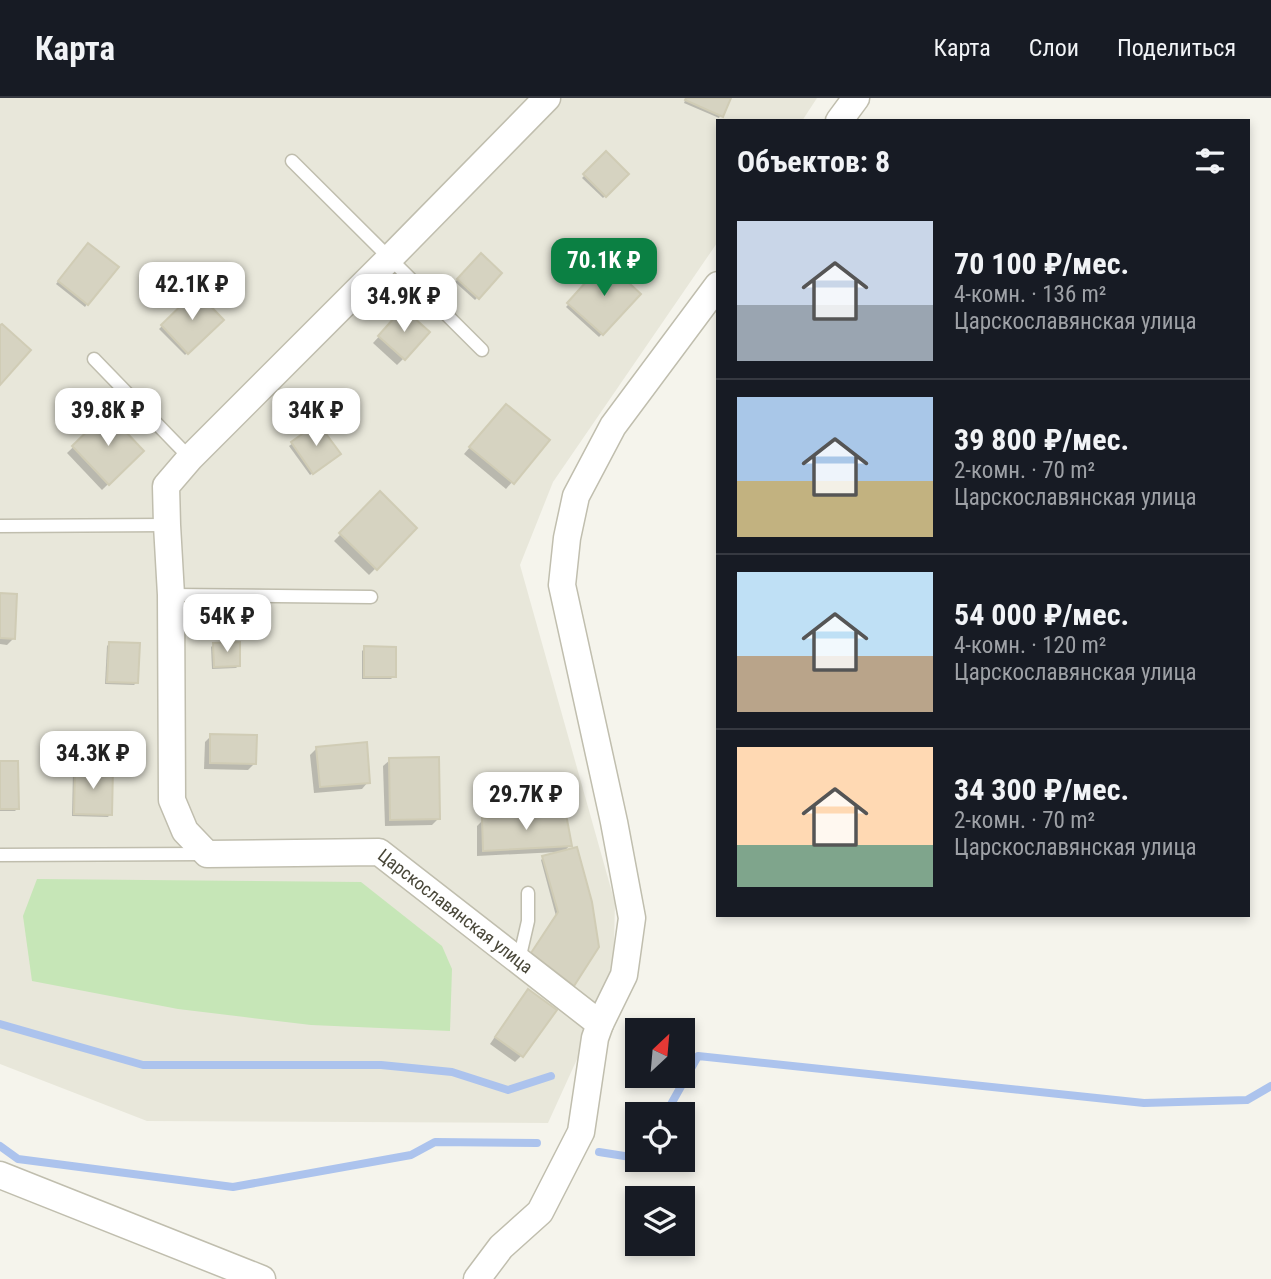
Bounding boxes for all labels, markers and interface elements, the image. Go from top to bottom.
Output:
text: Карта [35,29,115,68]
text: Карта [933,34,991,62]
text: Слои [1029,34,1079,62]
text: Поделиться [1117,34,1236,62]
icon: filters [1191,142,1229,180]
text: Объектов: 8 [737,144,890,179]
pin: 70.1K ₽ [539,238,669,298]
text: 70 100 ₽/мес. [954,246,1129,281]
text: 70.1K ₽ [567,247,641,274]
icon: home [793,249,877,333]
pin: 42.1K ₽ [127,262,257,322]
text: 42.1K ₽ [155,271,229,298]
pin: 34.9K ₽ [339,274,469,334]
text: 4-комн. · 136 m² [954,281,1106,308]
text: 34.9K ₽ [367,283,441,310]
text: Царскославянская улица [954,308,1197,335]
pin: 39.8K ₽ [43,388,173,448]
pin: 34K ₽ [267,388,365,448]
text: 39.8K ₽ [71,397,145,424]
text: 34K ₽ [288,397,344,424]
text: 39 800 ₽/мес. [954,422,1129,457]
icon: home [793,425,877,509]
text: 2-комн. · 70 m² [954,457,1095,484]
text: Царскославянская улица [954,484,1197,511]
pin: 54K ₽ [178,594,276,654]
text: 54 000 ₽/мес. [954,597,1129,632]
icon: home [793,600,877,684]
text: 54K ₽ [199,603,255,630]
text: 4-комн. · 120 m² [954,632,1106,659]
text: Царскославянская улица [954,659,1197,686]
pin: 34.3K ₽ [28,732,158,791]
text: 34.3K ₽ [56,740,130,767]
pin: 29.7K ₽ [461,772,591,832]
text: 34 300 ₽/мес. [954,772,1129,807]
icon: home [793,775,877,859]
text: 29.7K ₽ [489,781,563,808]
text: 2-комн. · 70 m² [954,807,1095,834]
text: Царскославянская улица [954,834,1197,861]
street label: Царскославянская улица [374,844,537,978]
north arrow [625,1018,695,1088]
map controls [625,1018,695,1256]
button: locate [625,1102,695,1172]
button: layers [625,1186,695,1256]

